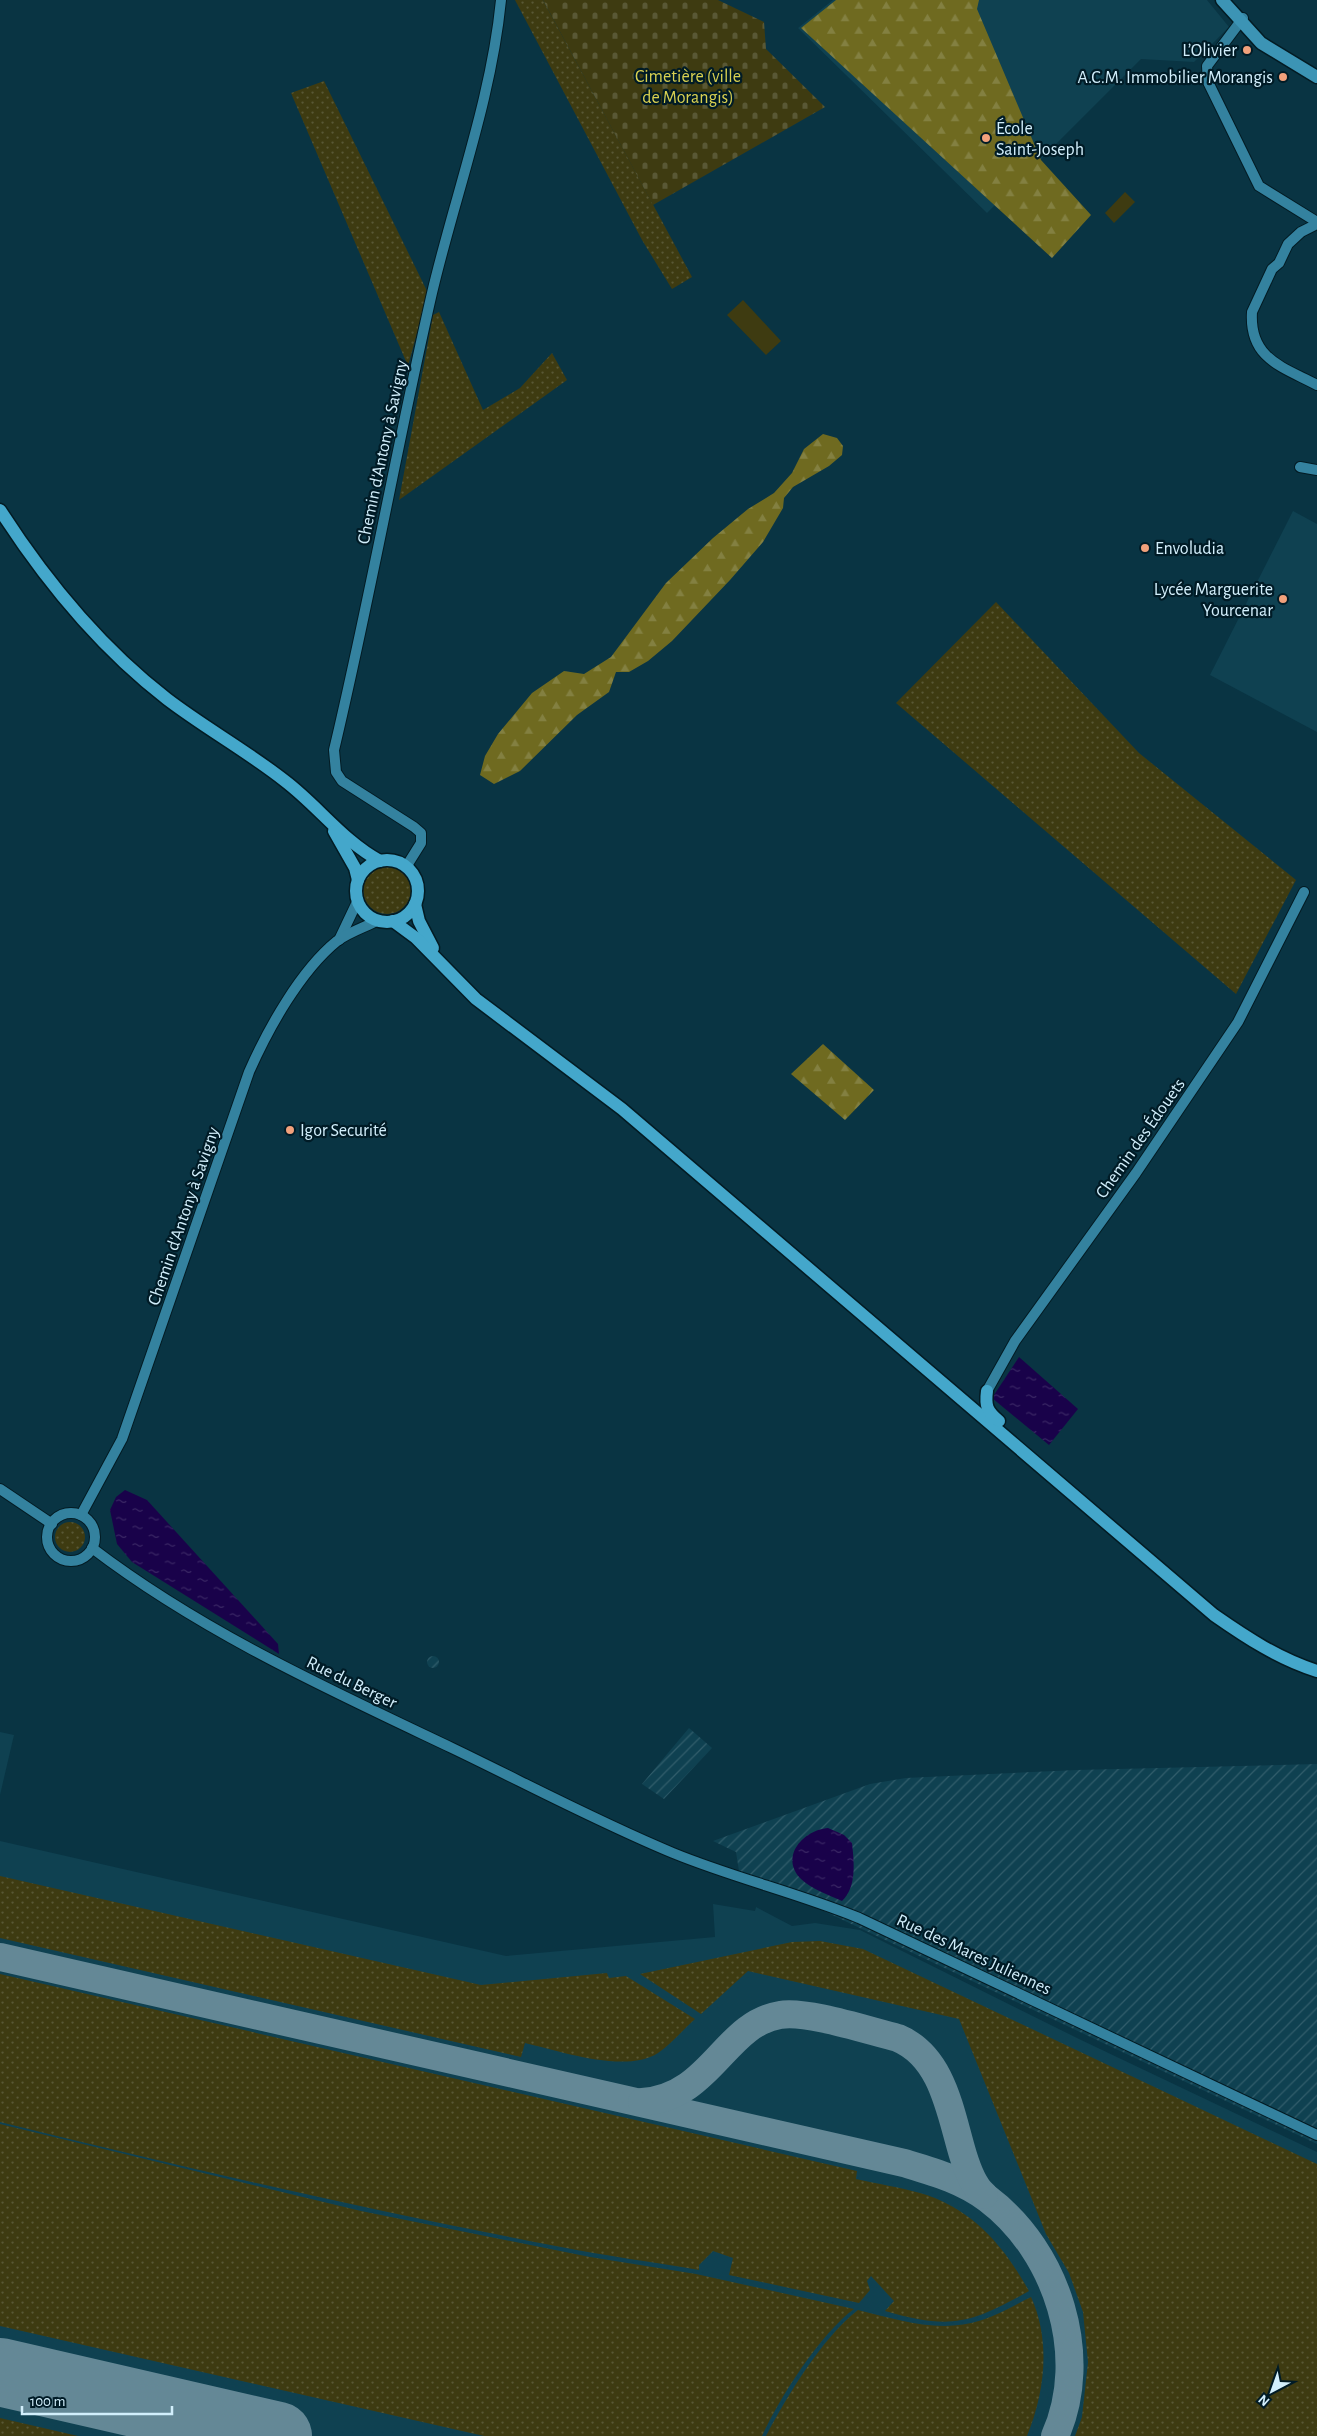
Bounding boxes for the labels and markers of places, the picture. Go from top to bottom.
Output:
place label: L’Olivier [1182,42,1237,60]
marker: L’Olivier [1241,44,1253,56]
place label: A.C.M. Immobilier Morangis [1078,69,1273,87]
marker: A.C.M. Immobilier Morangis [1277,71,1289,83]
place label: École Saint-Joseph [996,117,1084,159]
marker: École Saint-Joseph [980,132,992,144]
place label: Envoludia [1155,540,1224,558]
marker: Envoludia [1139,542,1151,554]
place label: Lycée Marguerite Yourcenar [1154,581,1273,620]
marker: Lycée Marguerite Yourcenar [1277,593,1289,605]
place label: Igor Securité [300,1122,387,1140]
marker: Igor Securité [284,1124,296,1136]

